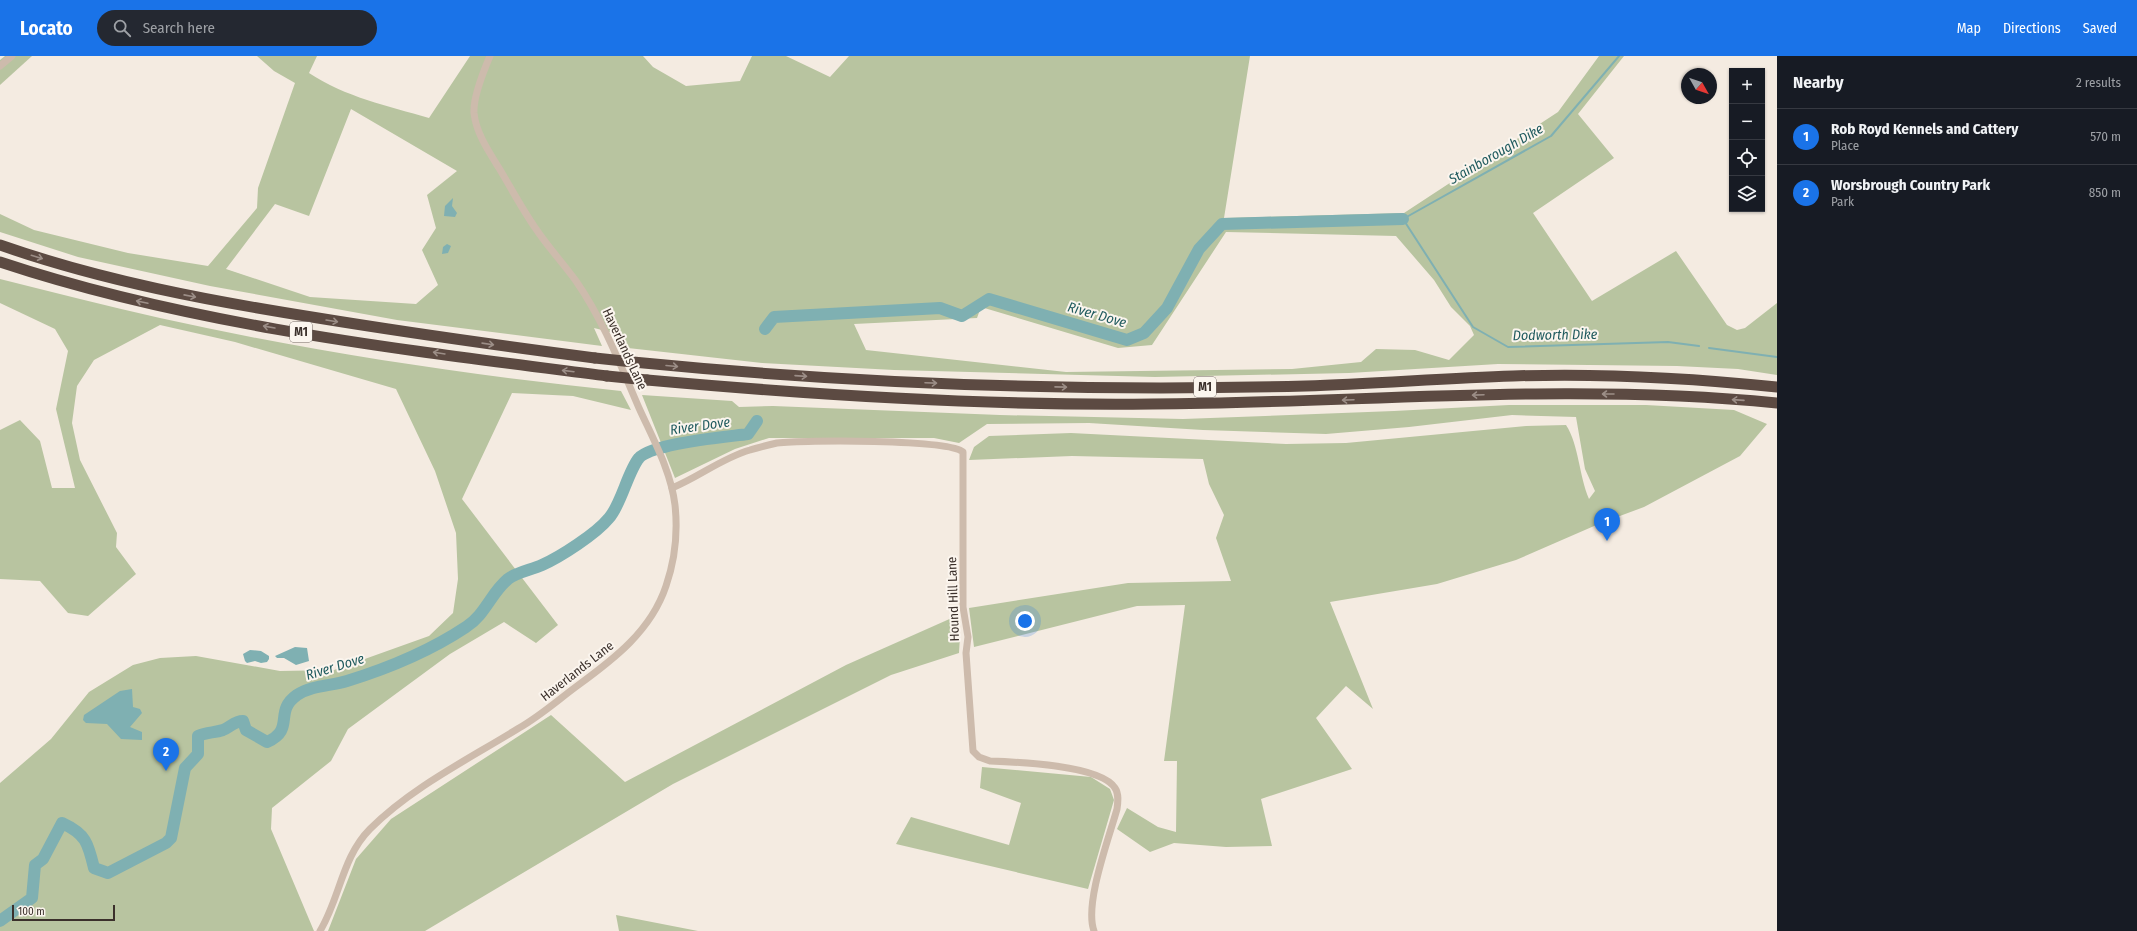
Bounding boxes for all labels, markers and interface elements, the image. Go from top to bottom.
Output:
search box [97,10,377,46]
text: Locato [20,17,73,40]
icon: search [111,17,133,39]
text: Search here [143,19,215,37]
text: Map [1957,20,1981,37]
text: Directions [2003,20,2061,37]
text: Saved [2083,20,2117,37]
north arrow [1681,68,1717,104]
map controls [1729,68,1765,212]
button: + [1729,68,1765,104]
text: Nearby [1793,72,1844,93]
text: 2 results [2076,75,2121,90]
button: − [1729,104,1765,140]
water label: Stainborough Dike [1445,120,1547,188]
text: Rob Royd Kennels and Cattery [1831,120,2018,138]
text: 1 [1803,129,1809,144]
text: 570 m [2090,129,2121,144]
text: Place [1831,138,1859,153]
button: locate [1729,140,1765,176]
button: layers [1729,176,1765,212]
text: Worsbrough Country Park [1831,176,1990,194]
text: 2 [1803,185,1809,200]
text: 850 m [2089,185,2121,200]
text: Park [1831,194,1854,209]
one-way arrow [30,254,43,261]
one-way arrow [183,292,196,300]
one-way arrow [136,297,149,305]
water label: River Dove [1066,299,1129,332]
street label: Haverlands Lane [600,306,650,392]
one-way arrow [325,317,338,325]
one-way arrow [263,322,276,330]
road number: M1 [290,322,312,342]
water label: Dodworth Dike [1513,326,1598,344]
one-way arrow [481,340,494,348]
one-way arrow [433,349,446,357]
one-way arrow [665,362,678,370]
one-way arrow [562,367,575,375]
one-way arrow [794,372,807,380]
road number: M1 [1194,377,1216,397]
one-way arrow [924,380,937,387]
one-way arrow [1054,383,1067,391]
one-way arrow [1602,390,1615,398]
one-way arrow [1472,391,1485,399]
one-way arrow [1342,396,1355,404]
one-way arrow [1732,396,1745,403]
water label: River Dove [669,413,731,439]
pin: 1 [1594,508,1620,541]
street label: Hound Hill Lane [944,556,962,642]
your location [1015,611,1035,631]
street label: Haverlands Lane [538,638,616,704]
water label: River Dove [304,650,367,684]
pin: 2 [153,738,179,771]
scale bar [12,903,115,922]
text: 100 m [18,905,45,918]

